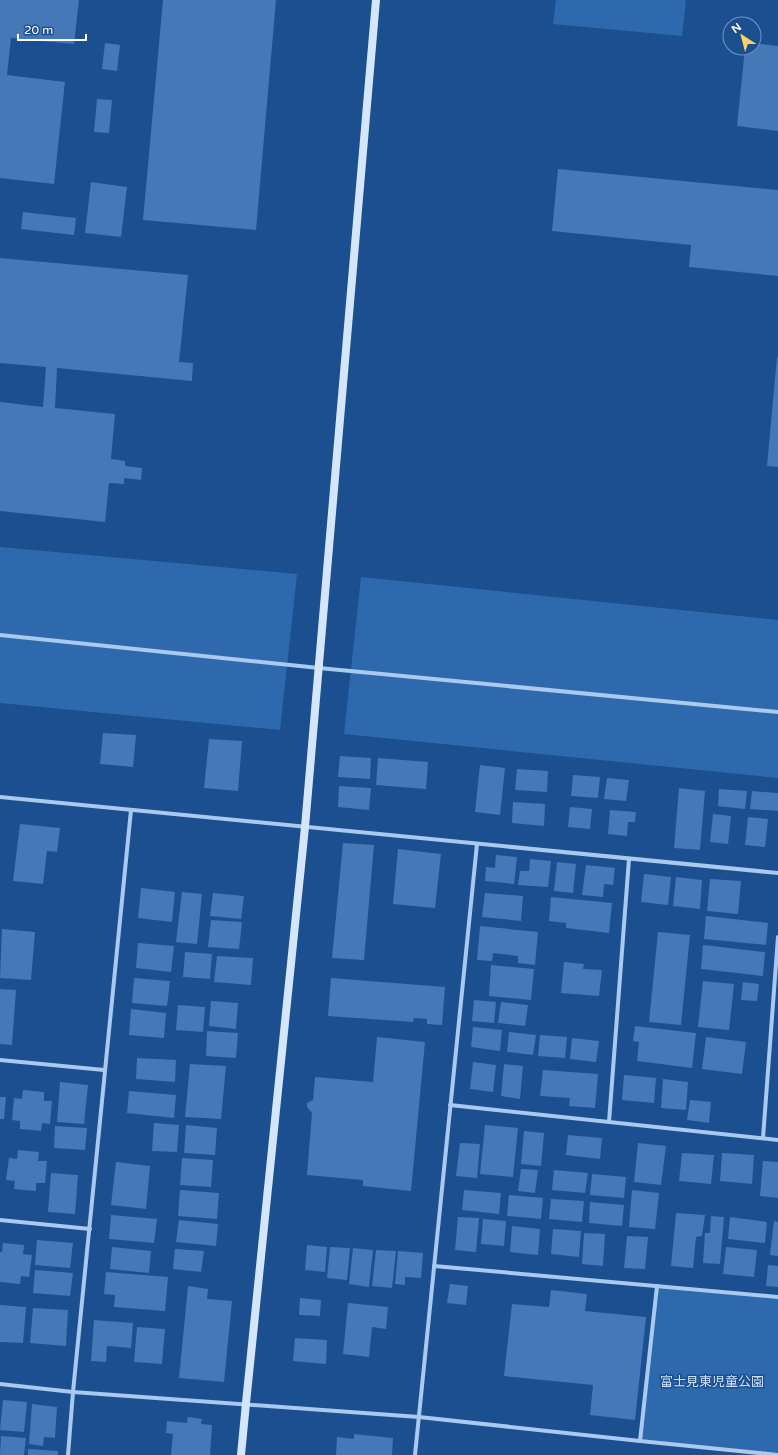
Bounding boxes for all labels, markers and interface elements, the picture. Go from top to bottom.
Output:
scale bar [18,16,86,42]
north arrow [722,16,762,56]
text: N [729,20,744,36]
text: 20 m [24,23,53,37]
park label: 富士見東児童公園 [660,1374,764,1390]

